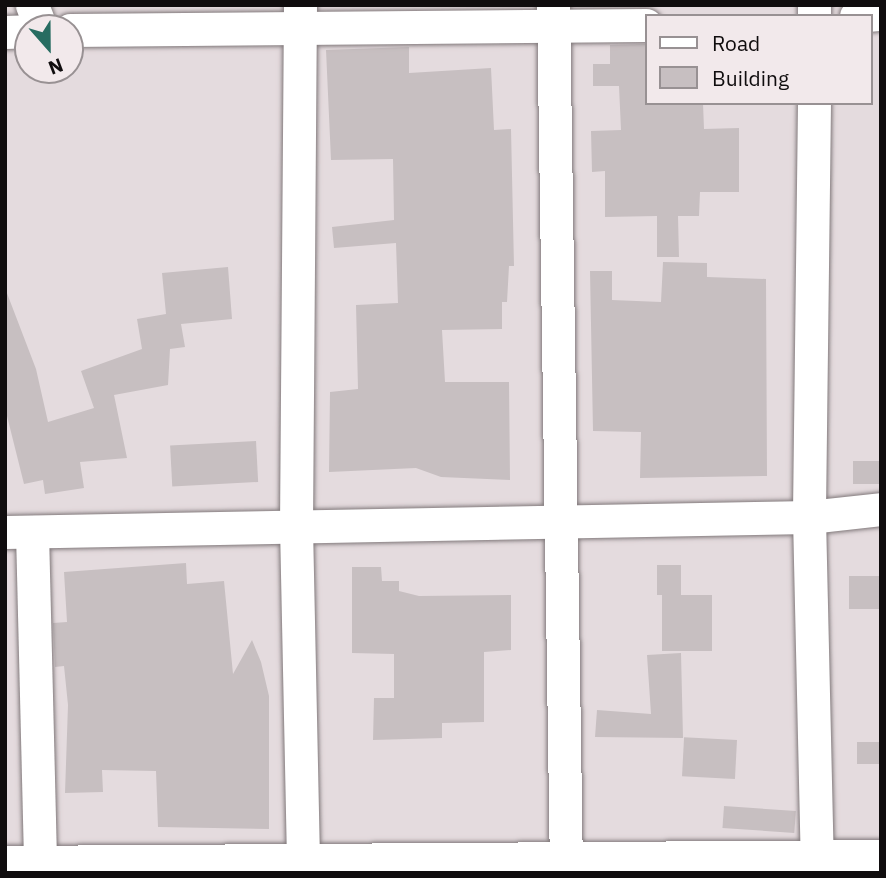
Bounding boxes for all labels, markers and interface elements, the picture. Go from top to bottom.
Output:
north arrow [14,14,84,84]
legend [644,14,872,105]
text: Road [712,29,760,57]
text: N [45,53,67,80]
text: Building [712,64,789,92]

